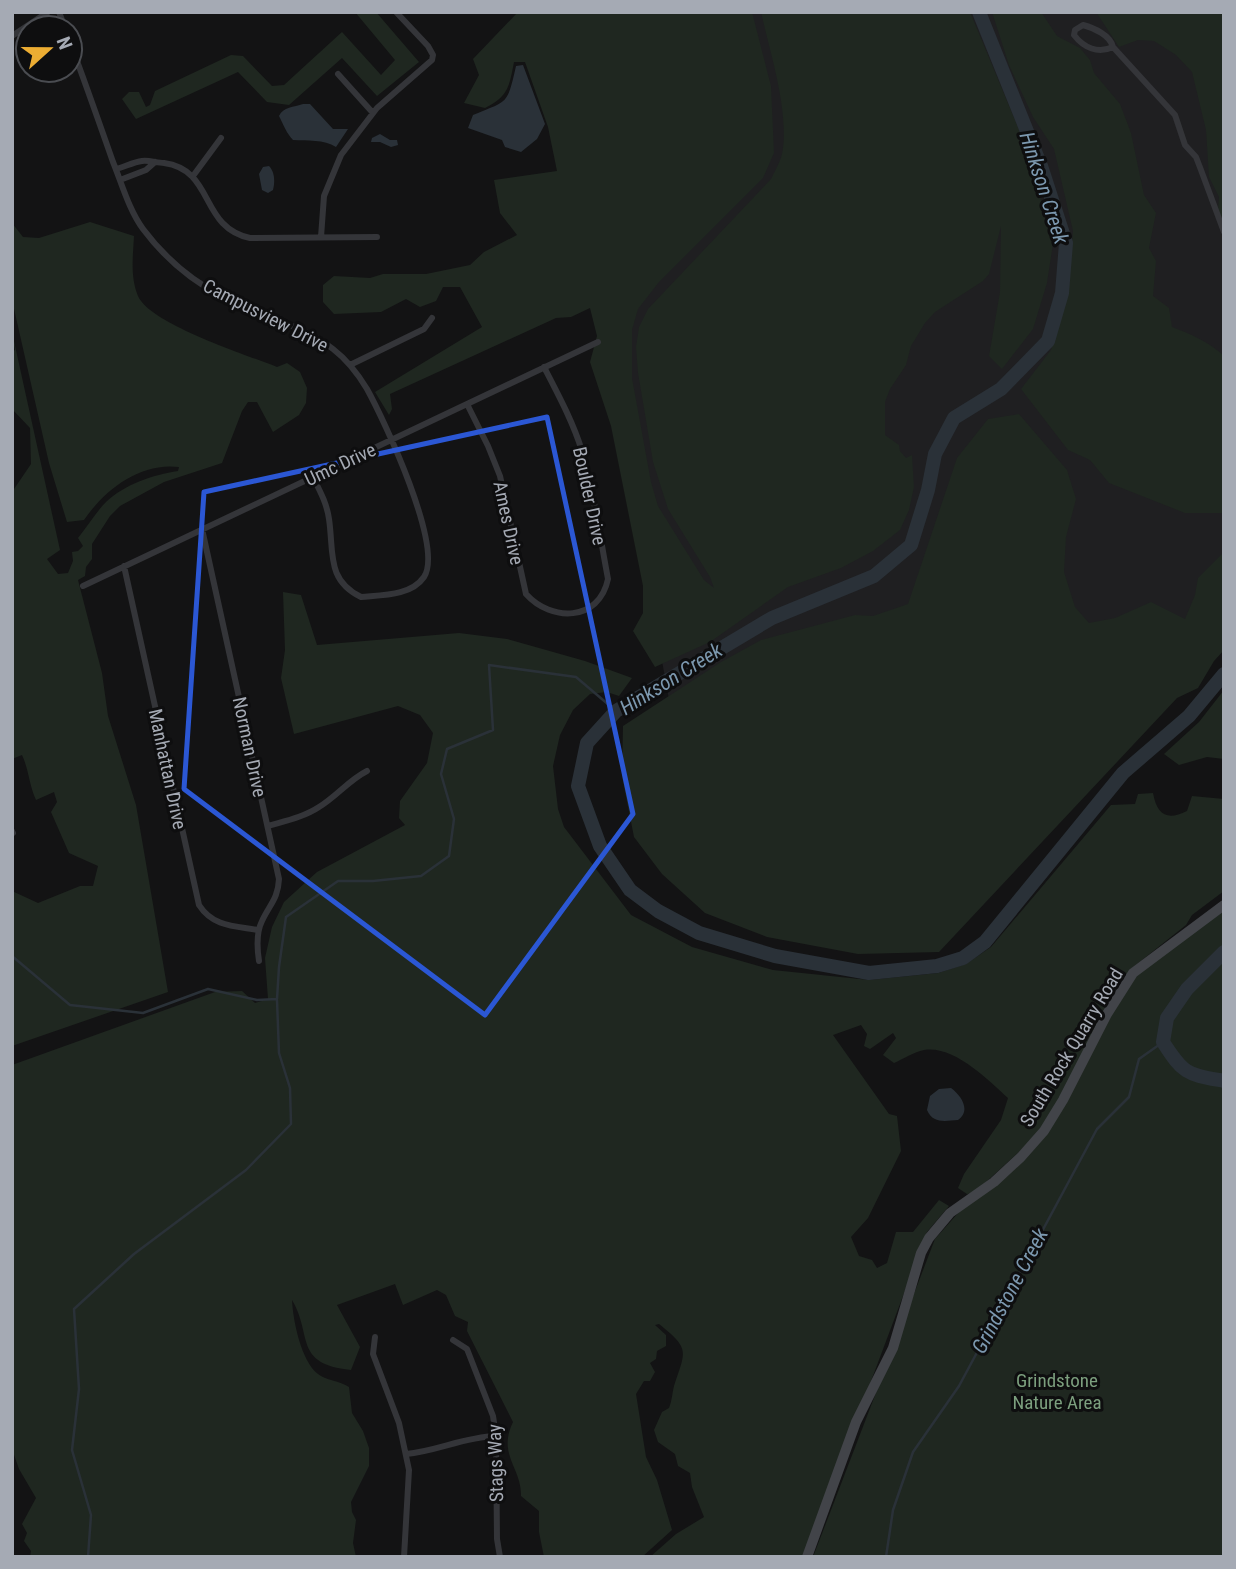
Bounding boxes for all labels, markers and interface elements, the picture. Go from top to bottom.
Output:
north arrow [14,14,84,84]
text: N [52,34,77,53]
water label: Hinkson Creek [1015,129,1074,248]
street label: Campusview Drive [199,274,332,357]
street label: Umc Drive [301,438,380,491]
street label: Boulder Drive [568,445,611,547]
street label: Ames Drive [488,479,529,567]
water label: Hinkson Creek [615,638,727,720]
street label: Norman Drive [228,695,271,799]
street label: Manhattan Drive [144,707,192,832]
street label: South Rock Quarry Road [1015,964,1128,1131]
water label: Grindstone Creek [967,1224,1053,1358]
park label: Grindstone Nature Area [1012,1369,1102,1414]
street label: Stags Way [483,1424,508,1502]

